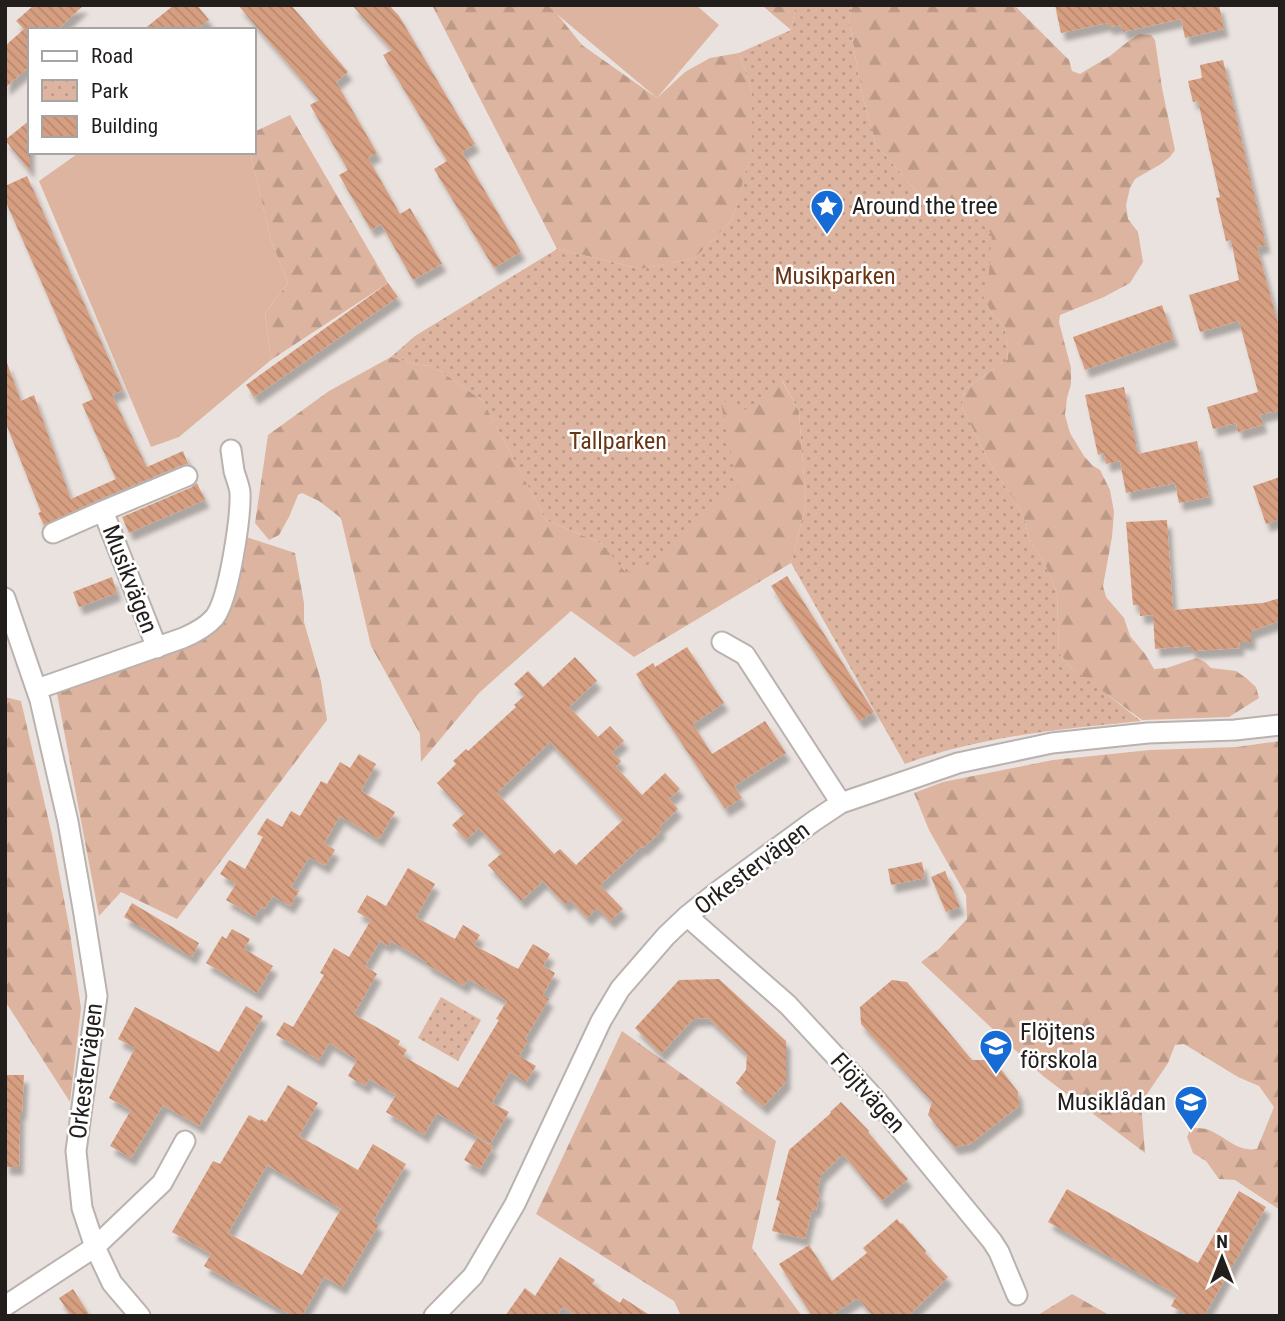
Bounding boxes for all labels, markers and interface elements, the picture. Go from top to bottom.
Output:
legend [28,28,256,154]
text: Road [91,44,133,68]
text: Park [91,79,129,103]
text: Building [91,114,158,138]
place icon: Around the tree [808,187,846,236]
place label: Around the tree [852,192,998,220]
park label: Musikparken [774,262,896,290]
park label: Tallparken [569,427,667,455]
street label: Musikvägen [97,521,163,637]
street label: Orkestervägen [689,816,815,920]
street label: Orkestervägen [64,1001,108,1141]
place label: Flöjtens förskola [1020,1018,1098,1074]
school or university icon: Flöjtens förskola [977,1027,1015,1076]
street label: Flöjtvägen [825,1047,911,1139]
school or university icon: Musiklådan [1172,1083,1210,1132]
place label: Musiklådan [1057,1088,1166,1116]
north arrow [1187,1223,1257,1293]
text: N [1216,1230,1228,1253]

